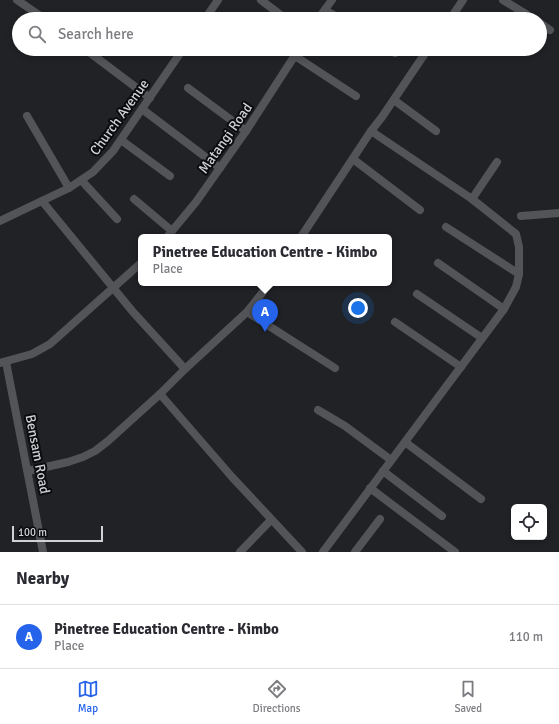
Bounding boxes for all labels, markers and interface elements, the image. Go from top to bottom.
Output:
search box [12,12,547,56]
icon: search [26,23,48,45]
text: Search here [58,25,134,43]
street label: Church Avenue [86,76,153,159]
street label: Matangi Road [195,100,256,177]
popup [138,234,392,286]
text: Pinetree Education Centre - Kimbo [153,243,377,261]
text: Place [153,261,183,277]
your location [348,298,368,318]
pin: A [252,299,278,332]
street label: Bensam Road [21,413,54,495]
map controls [511,504,547,540]
button: locate [511,504,547,540]
scale bar [12,524,103,543]
text: 100 m [18,526,47,539]
text: Nearby [16,568,69,589]
text: Pinetree Education Centre - Kimbo [54,620,279,638]
text: A [25,629,33,645]
text: 110 m [509,629,543,645]
text: Place [54,638,84,654]
tab: Map [77,678,99,715]
tab: Directions [253,678,301,715]
tab: Saved [454,678,482,715]

